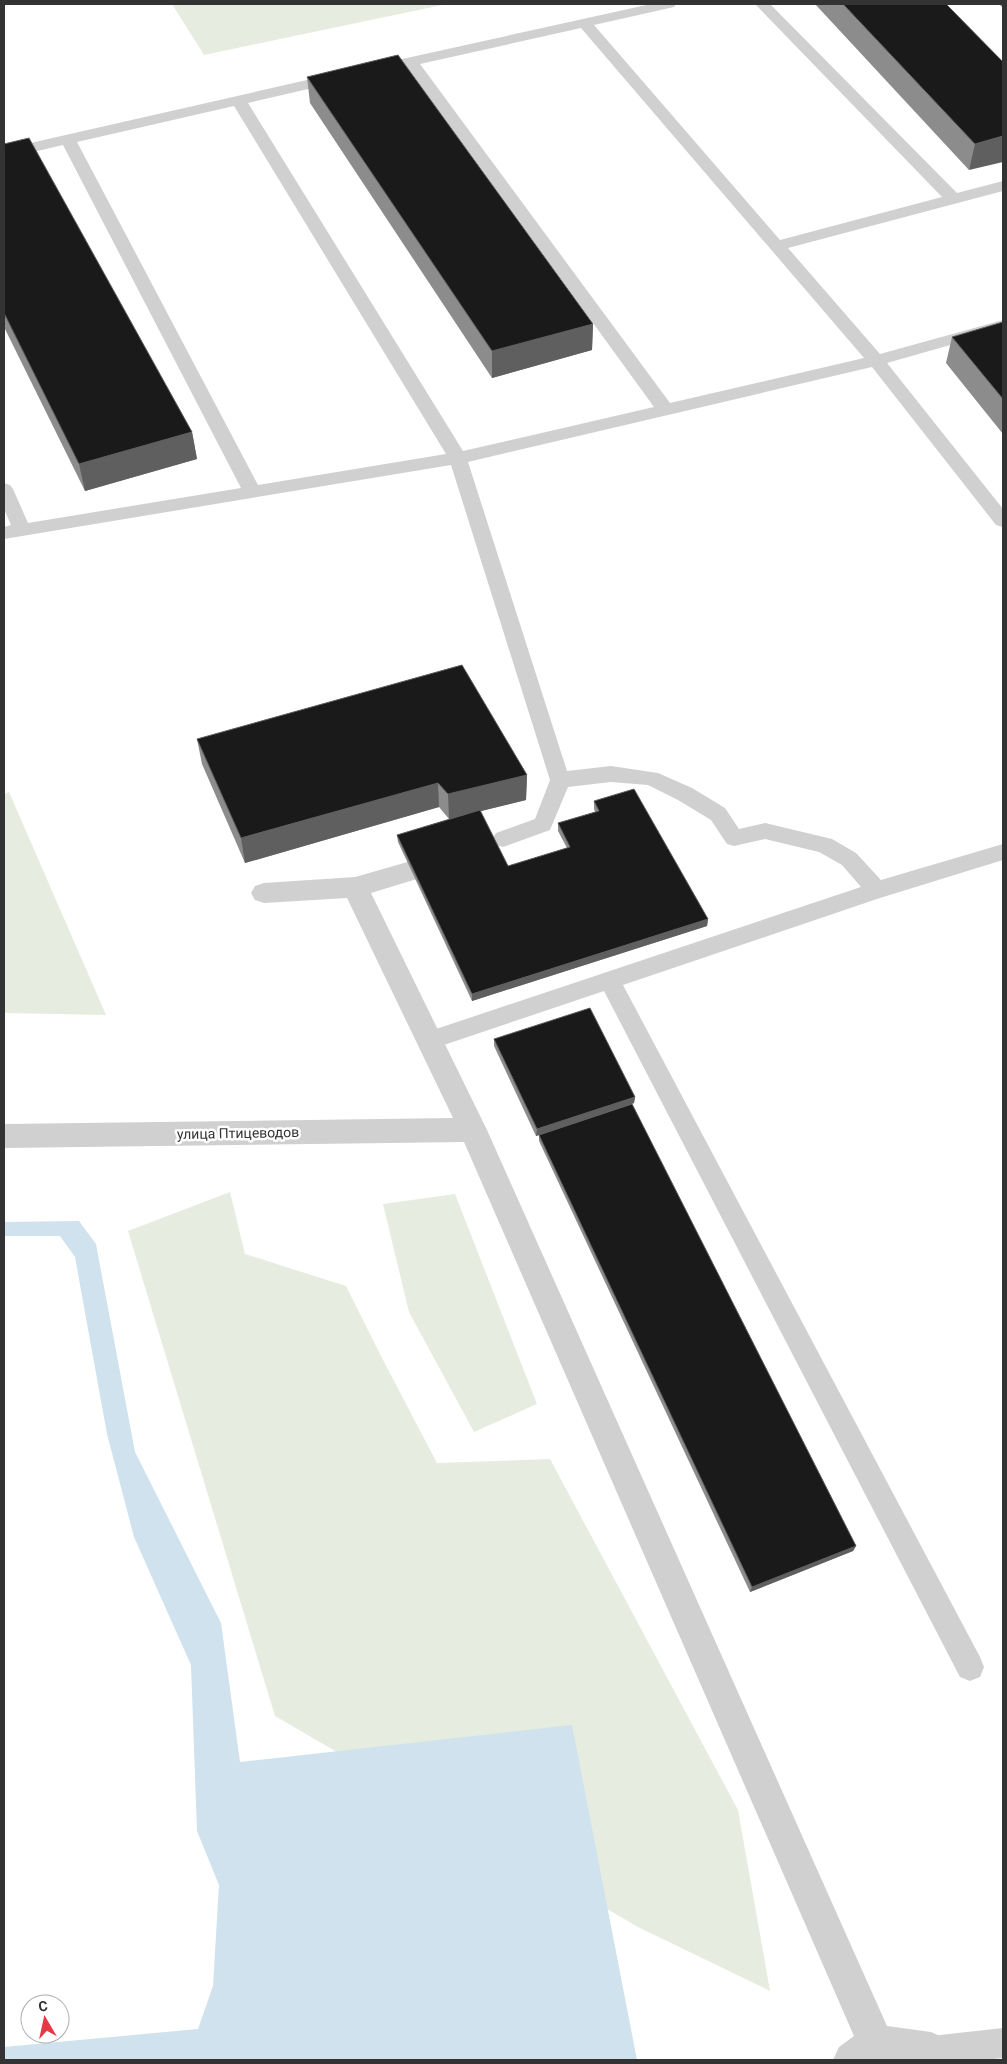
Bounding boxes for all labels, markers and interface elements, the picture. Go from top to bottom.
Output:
street label: улица Птицеводов [177,1124,299,1142]
north arrow [20,1994,70,2044]
text: С [37,1998,49,2015]

